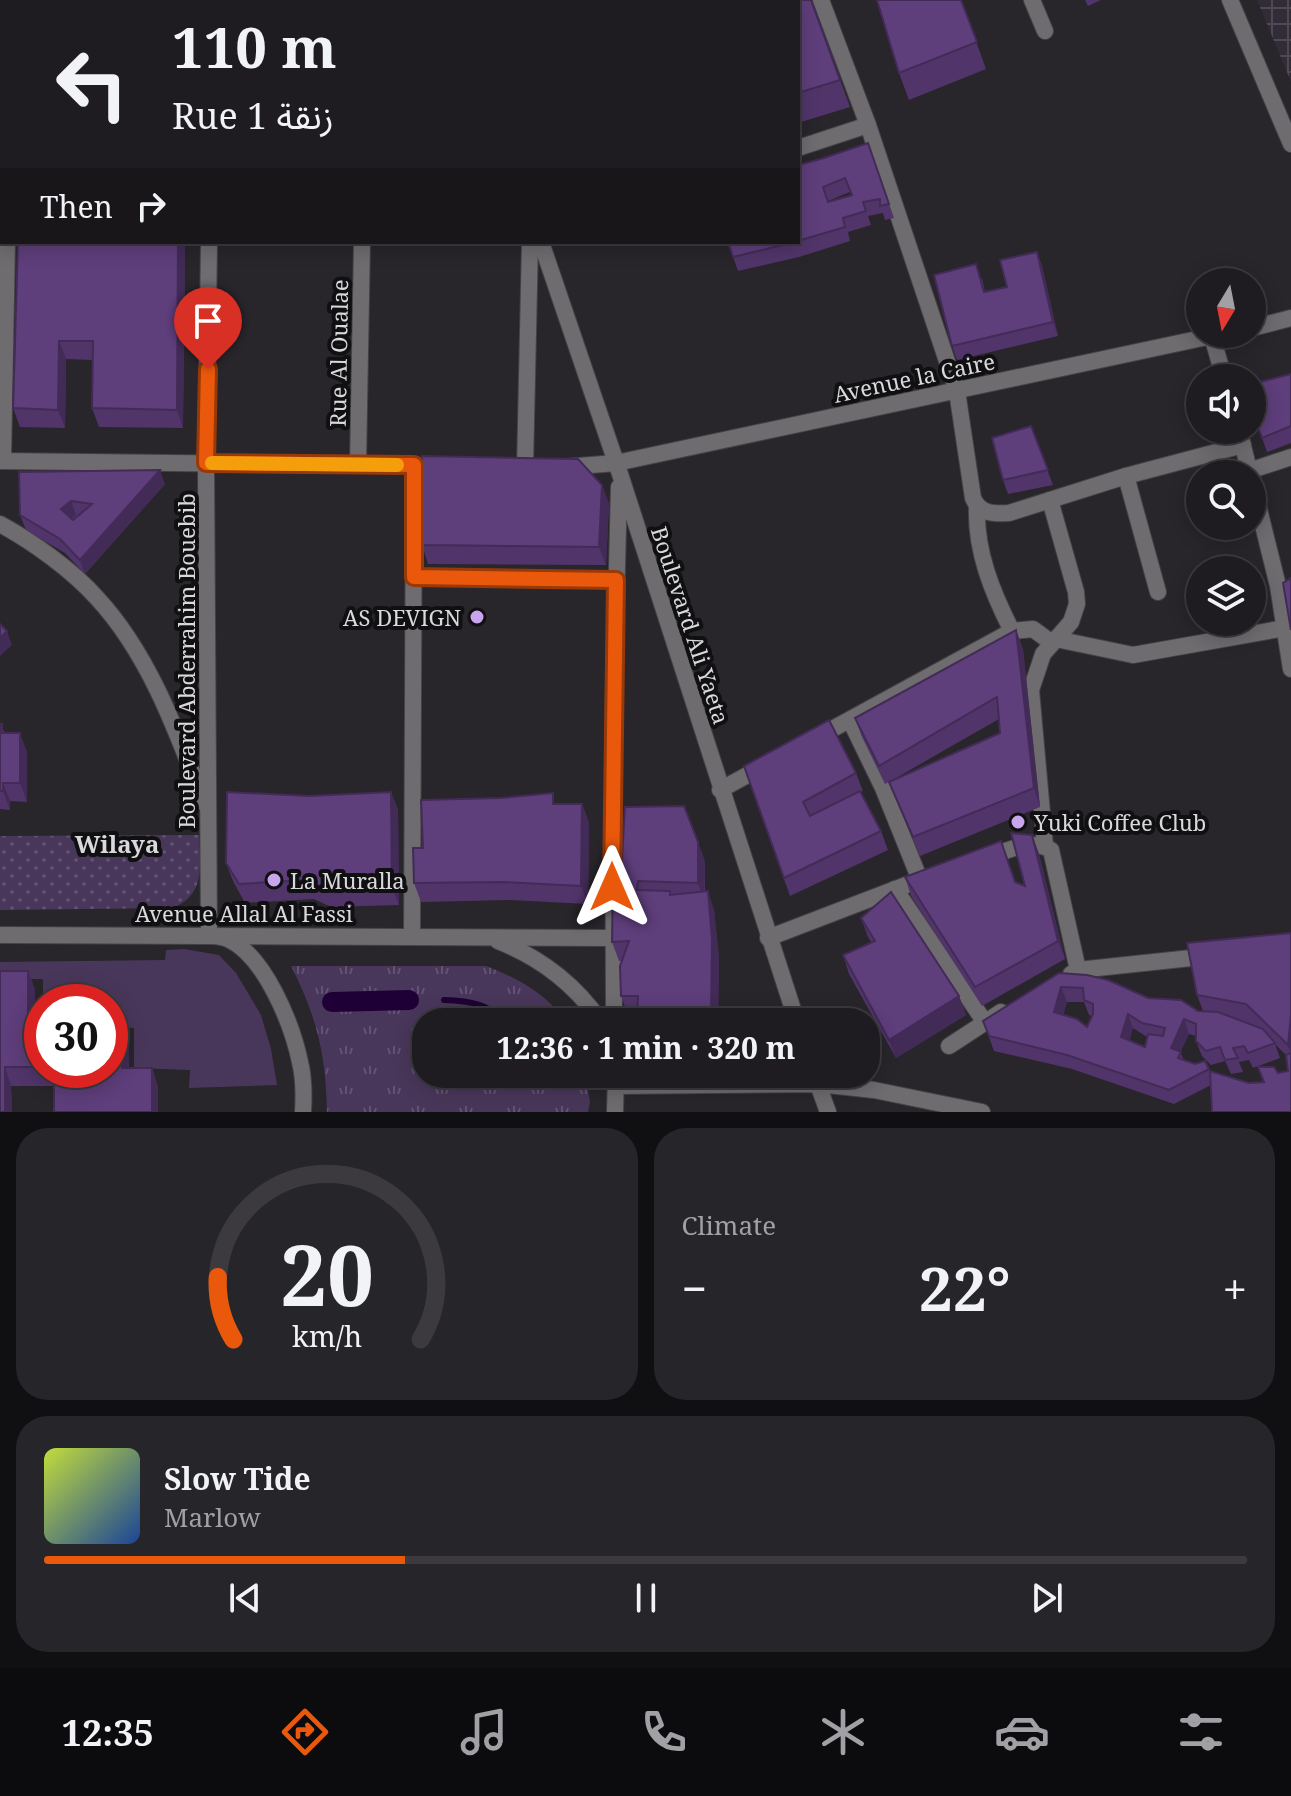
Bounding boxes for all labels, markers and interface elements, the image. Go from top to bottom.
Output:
text: 110 m [172,8,337,84]
icon: left [40,32,144,136]
text: Rue 1 زنقة [172,91,334,140]
icon: right [129,184,173,228]
text: Then [40,186,113,227]
north arrow [1186,268,1266,348]
map controls [1186,268,1266,636]
street label: Rue Al Oualae [322,279,354,427]
pin [174,287,242,369]
icon: arrive [186,299,230,343]
street label: Avenue la Caire [831,345,997,409]
button: sound [1186,364,1266,444]
button: search [1186,460,1266,540]
street label: Boulevard Abderrahim Bouebib [171,493,201,829]
street label: Boulevard Ali Yaeta [645,522,737,728]
button: layers [1186,556,1266,636]
place label: AS DEVIGN [343,602,461,632]
marker: AS DEVIGN [468,608,486,626]
place label: Yuki Coffee Club [1033,807,1206,837]
marker: Yuki Coffee Club [1009,813,1027,831]
district label: Wilaya [75,827,159,860]
position arrow [570,845,654,929]
place label: La Muralla [290,865,405,895]
marker: La Muralla [265,871,283,889]
street label: Avenue Allal Al Fassi [135,898,353,928]
speed limit sign: 30 [24,984,128,1088]
text: 12:36 · 1 min · 320 m [497,1027,795,1068]
text: Climate [682,1207,776,1243]
text: 20 [280,1217,374,1330]
text: 22° [919,1247,1011,1329]
text: − [682,1258,707,1318]
text: + [1222,1258,1247,1318]
text: km/h [292,1316,362,1355]
text: Slow Tide [164,1458,311,1499]
text: Marlow [164,1499,261,1535]
icon: previous [223,1576,267,1620]
icon: pause [624,1576,668,1620]
icon: next [1025,1576,1069,1620]
icon: directions [277,1704,333,1760]
icon: music [456,1704,512,1760]
icon: phone [636,1704,692,1760]
icon: climate [815,1704,871,1760]
icon: car [994,1704,1050,1760]
icon: filters [1173,1704,1229,1760]
text: 12:35 [62,1708,154,1757]

